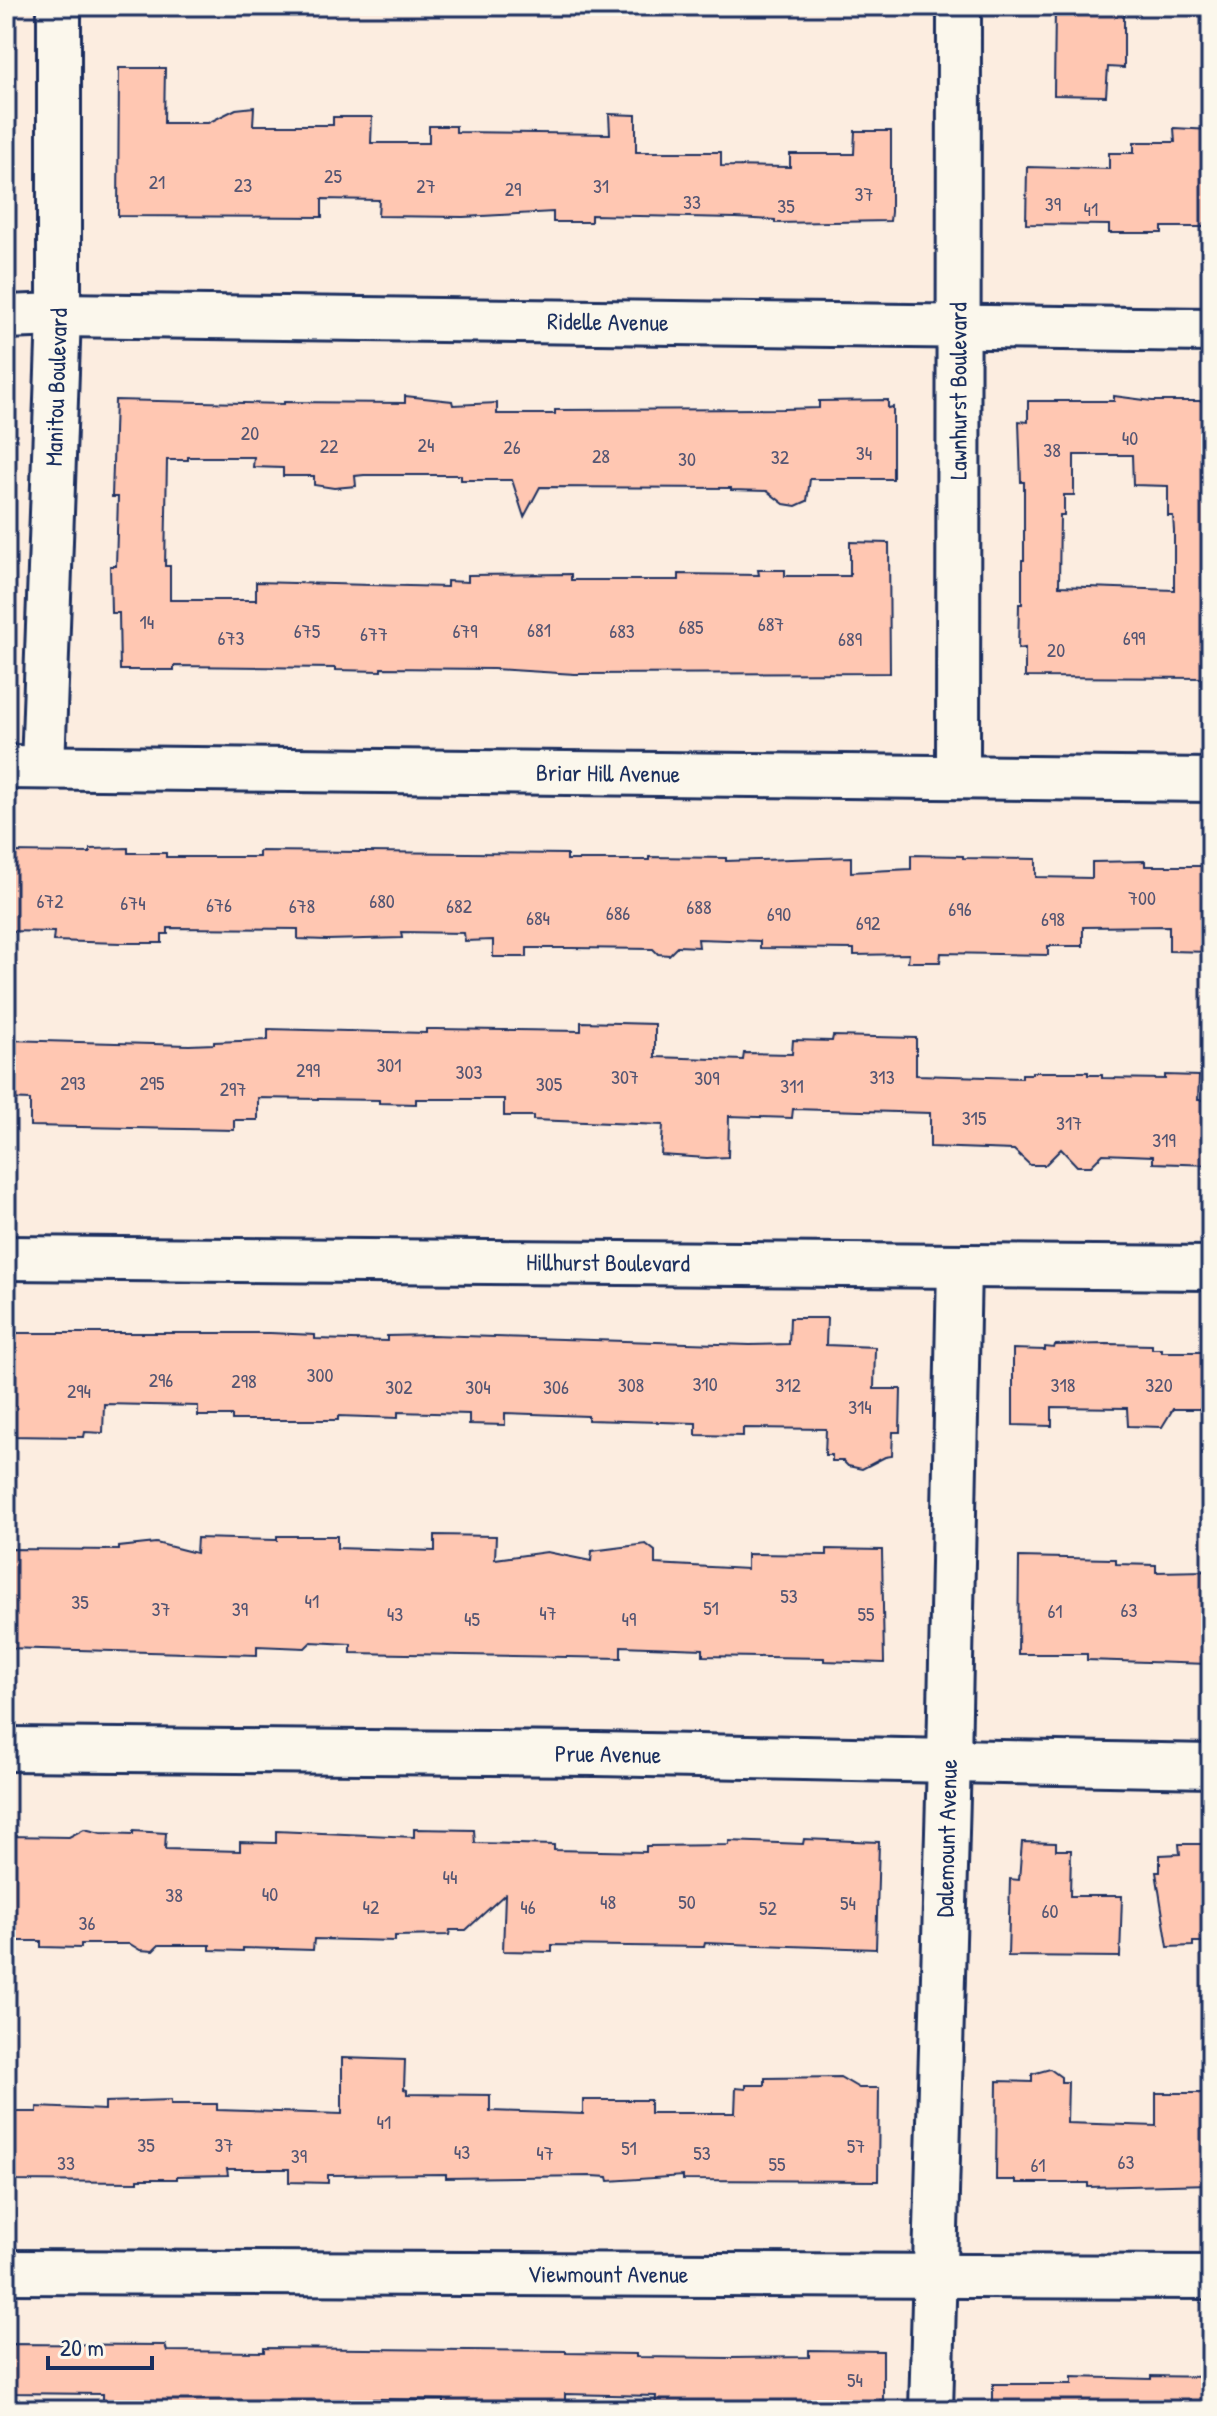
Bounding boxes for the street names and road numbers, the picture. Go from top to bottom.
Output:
street label: Lawnhurst Boulevard [941,302,974,480]
street label: Ridelle Avenue [547,304,669,338]
street label: Manitou Boulevard [37,308,74,467]
street label: Briar Hill Avenue [536,756,681,789]
street label: Hillhurst Boulevard [526,1245,690,1279]
street label: Prue Avenue [555,1737,662,1770]
street label: Dalemount Avenue [928,1758,964,1918]
street label: Viewmount Avenue [528,2257,689,2290]

